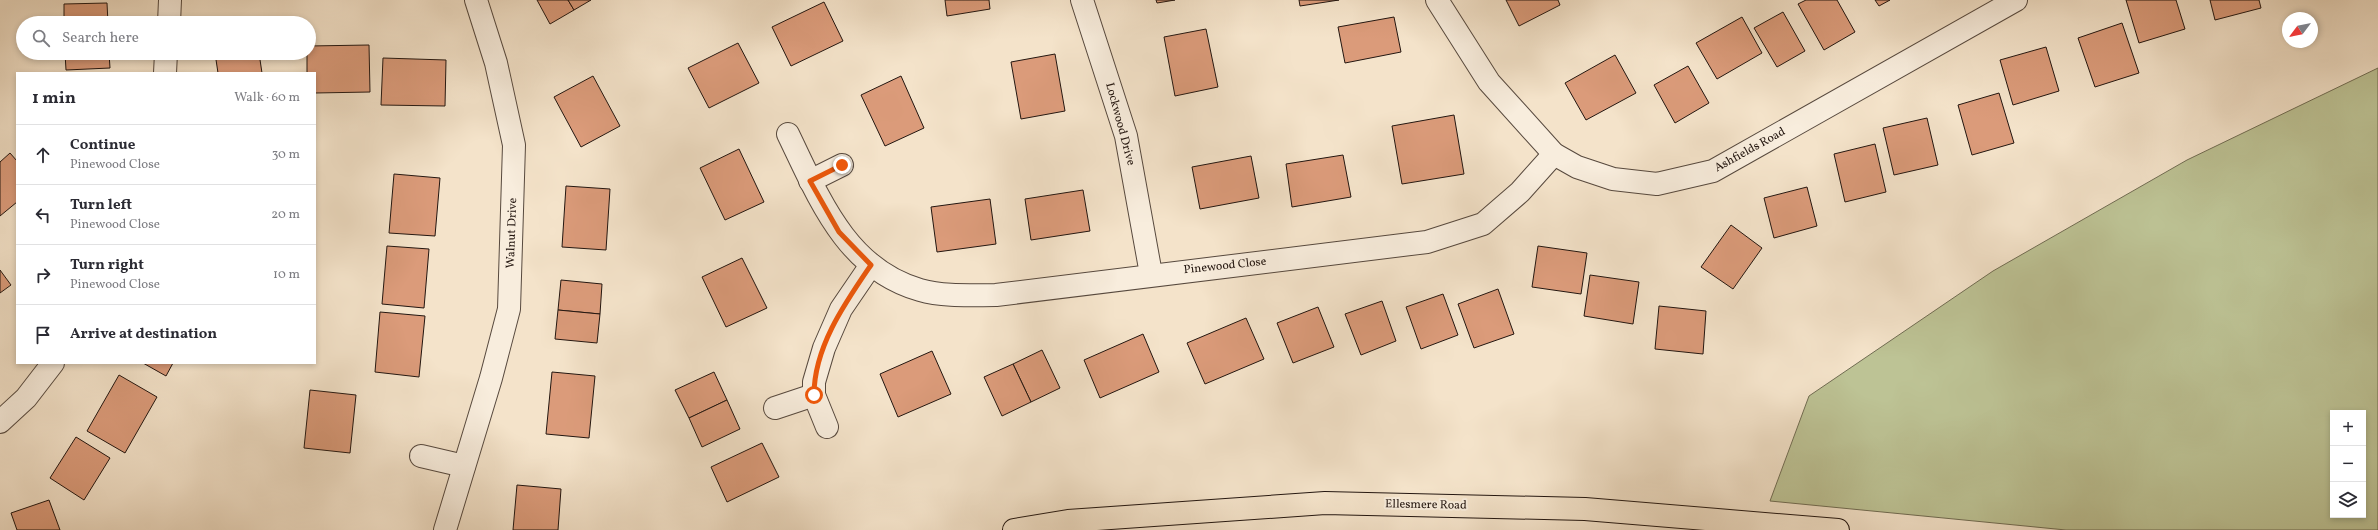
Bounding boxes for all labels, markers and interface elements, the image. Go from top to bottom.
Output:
north arrow [2282,12,2318,48]
search box [16,16,316,60]
icon: search [30,27,52,49]
text: Search here [62,28,139,49]
street label: Lockwood Drive [1101,81,1139,167]
text: 1 min [32,87,76,110]
text: Walk · 60 m [234,89,300,107]
street label: Ashfields Road [1712,124,1789,176]
text: Continue [70,135,135,156]
icon: ahead [32,144,54,166]
text: 30 m [272,146,300,164]
text: Pinewood Close [70,156,160,174]
route end [833,156,851,174]
text: Turn left [70,195,132,216]
street label: Walnut Drive [503,197,521,269]
icon: left [32,204,54,226]
text: 20 m [271,206,300,224]
text: Pinewood Close [70,216,160,234]
street label: Pinewood Close [1183,254,1267,278]
text: Turn right [70,255,144,276]
icon: right [32,264,54,286]
text: 10 m [273,266,300,284]
text: Pinewood Close [70,276,160,294]
icon: arrive [32,324,54,346]
text: Arrive at destination [70,324,217,345]
route start [805,386,823,404]
map controls [2330,410,2366,518]
button: + [2330,410,2366,446]
button: − [2330,446,2366,482]
button: layers [2330,482,2366,518]
street label: Ellesmere Road [1385,496,1467,514]

